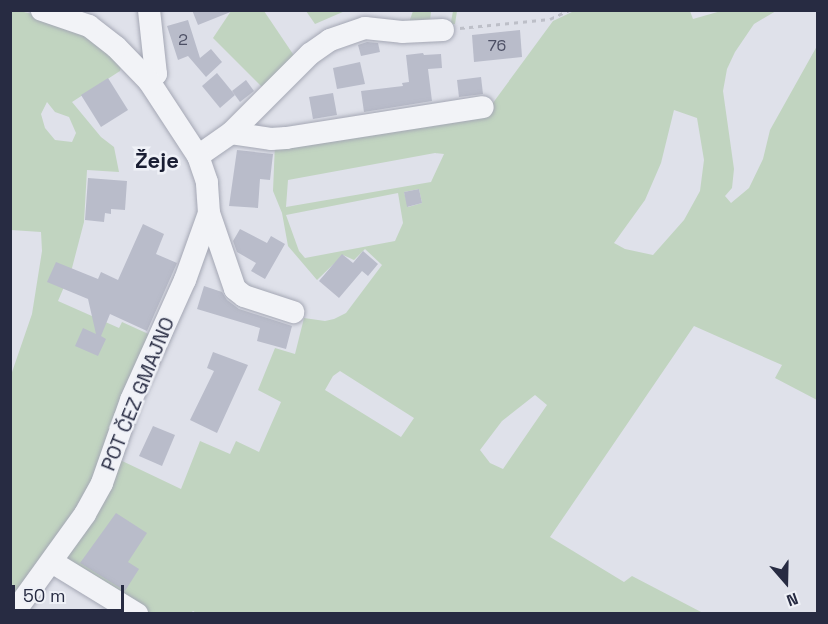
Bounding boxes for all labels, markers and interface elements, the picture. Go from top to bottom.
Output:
house number: 2 [178,30,188,50]
house number: 76 [488,36,506,56]
district label: Žeje [135,148,179,174]
street label: POT ČEZ GMAJNO [96,313,180,475]
north arrow [756,552,816,612]
scale bar [15,573,128,611]
text: 50 m [23,584,65,607]
text: N [784,588,801,611]

